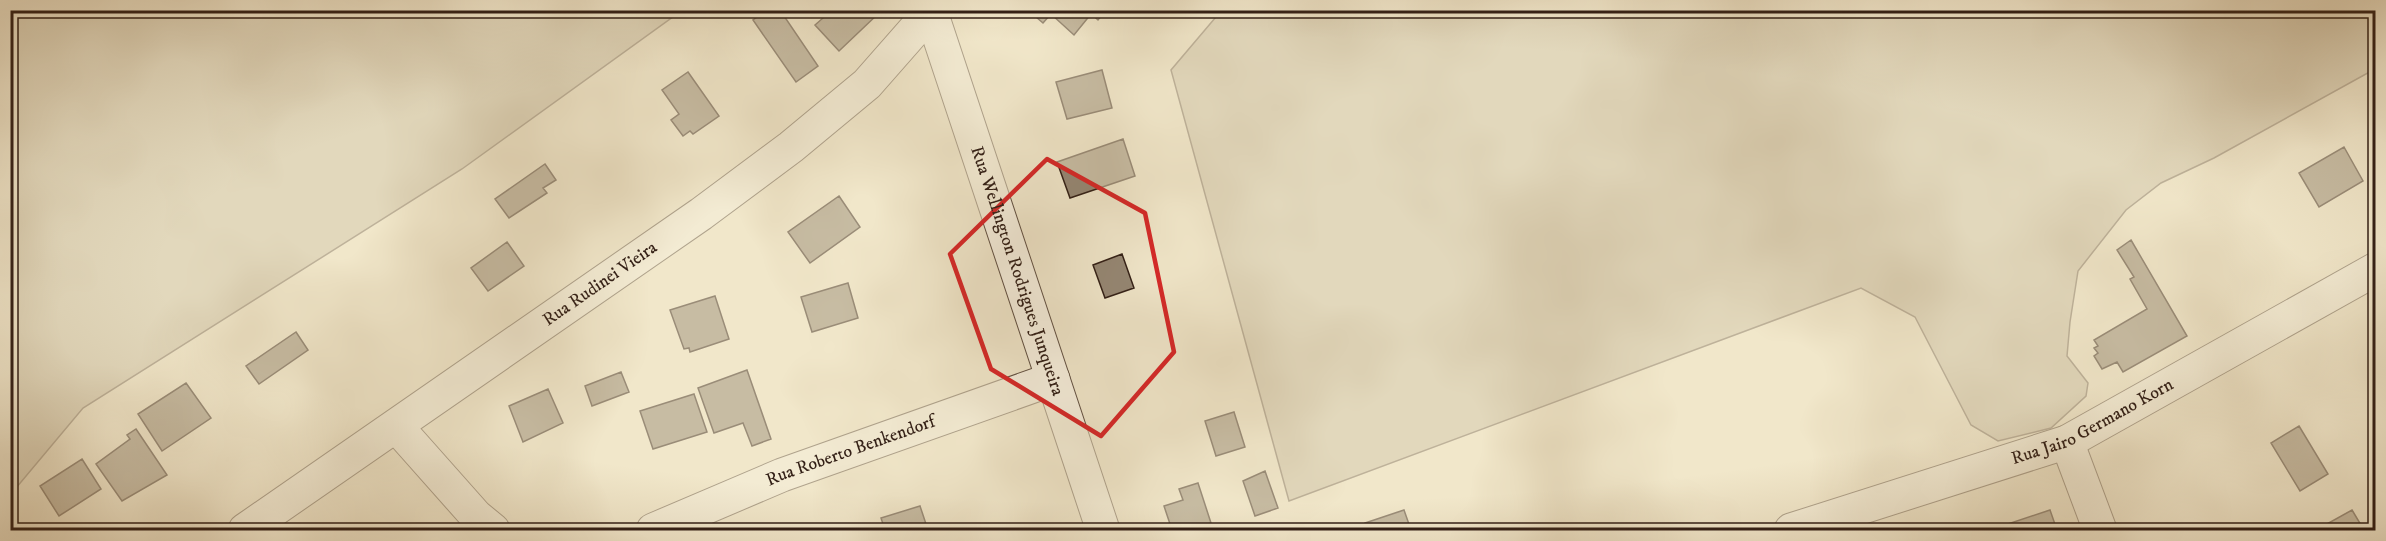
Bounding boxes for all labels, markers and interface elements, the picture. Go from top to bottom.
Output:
street label: Rua Wellington Rodrigues Junqueira [965,144,1069,399]
street label: Rua Rudinei Vieira [539,236,662,331]
street label: Rua Jairo Germano Korn [2009,373,2178,470]
street label: Rua Roberto Benkendorf [763,410,941,491]

